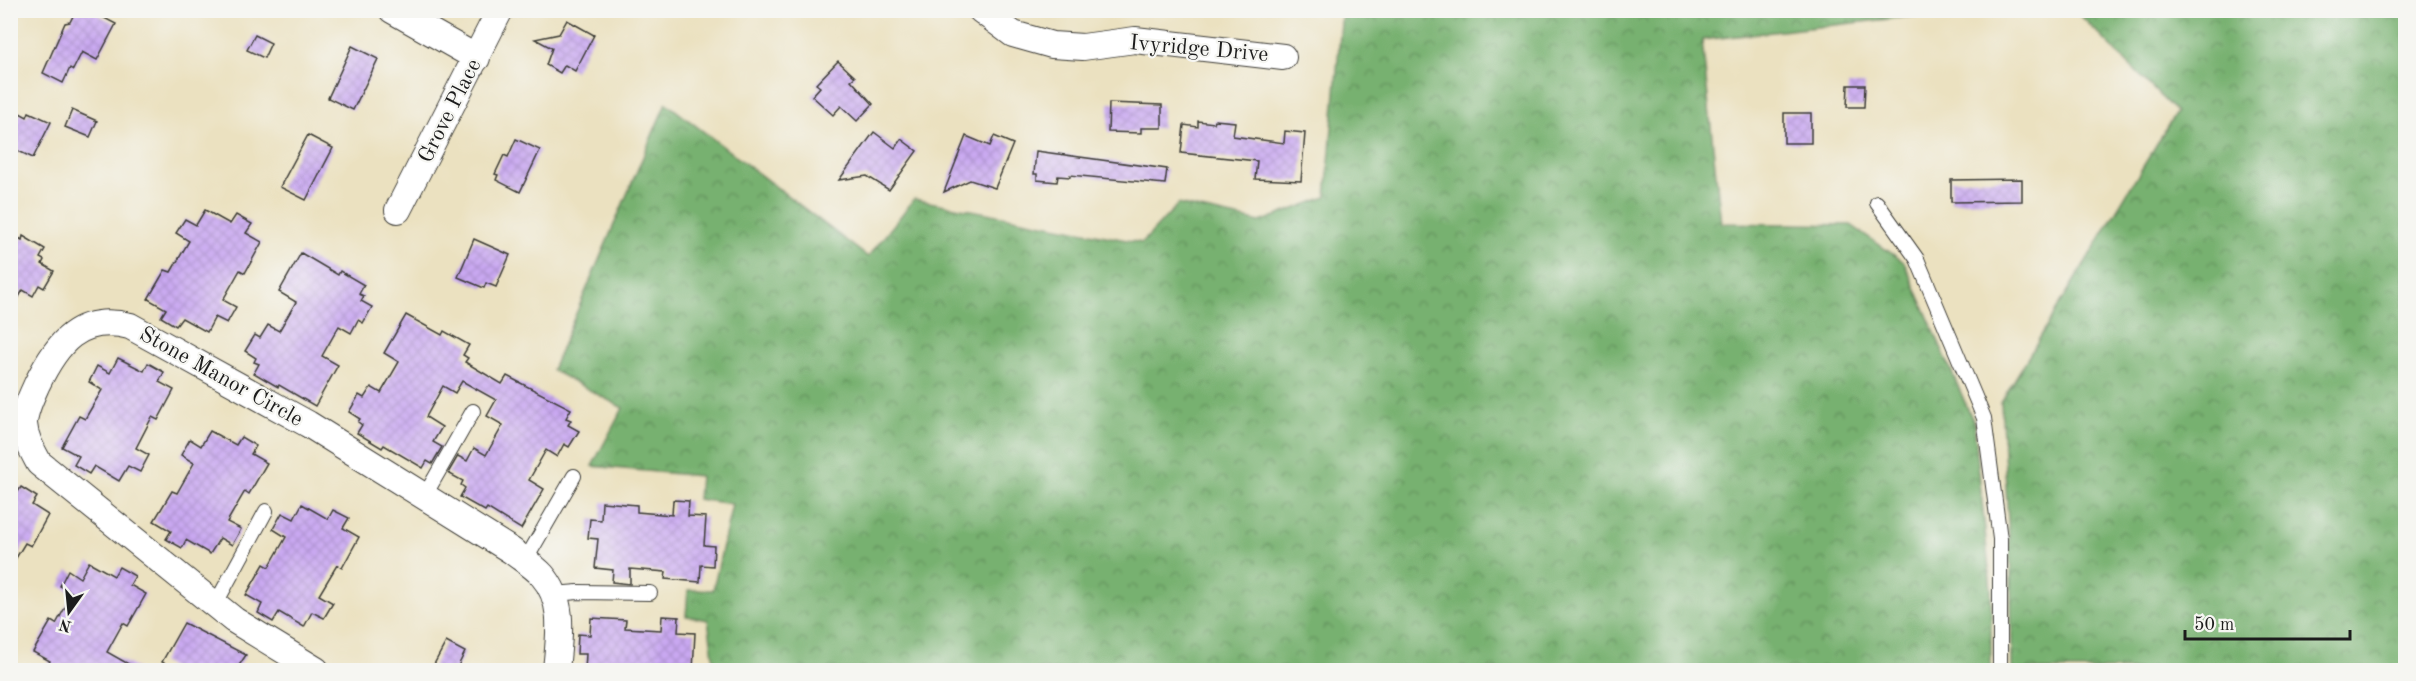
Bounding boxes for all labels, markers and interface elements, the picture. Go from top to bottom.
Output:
street label: Ivyridge Drive [1129,32,1269,66]
street label: Grove Place [414,56,486,166]
street label: Stone Manor Circle [136,323,306,431]
north arrow [39,582,99,642]
scale bar [2185,603,2350,641]
text: N [57,615,74,634]
text: 50 m [2194,616,2234,634]

